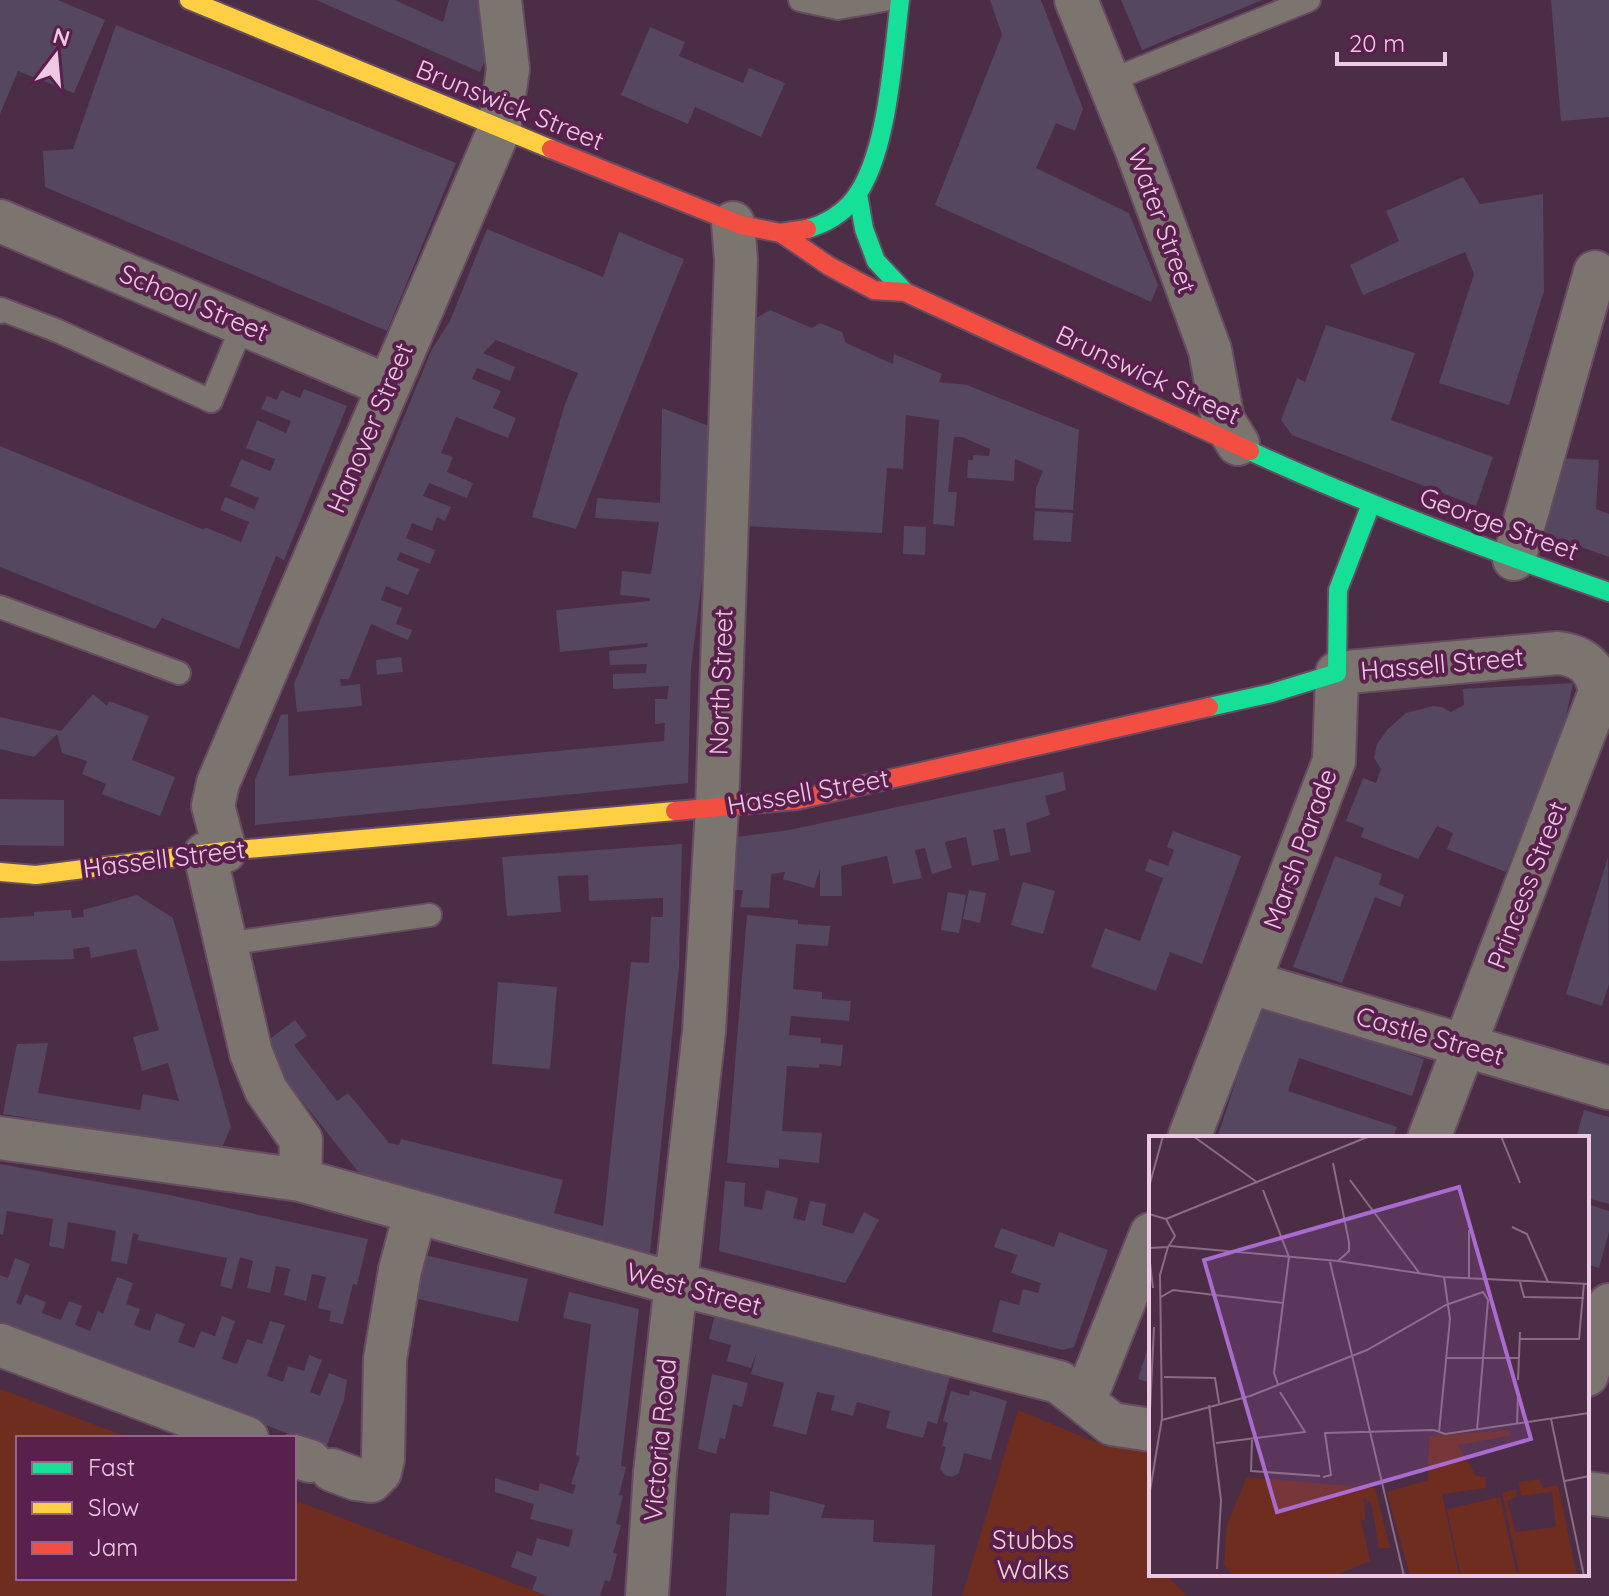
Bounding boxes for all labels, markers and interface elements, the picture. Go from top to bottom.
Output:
north arrow [16,16,96,96]
scale bar [1337,16,1445,66]
text: N [50,21,73,52]
text: 20 m [1349,28,1405,58]
street label: Brunswick Street [411,52,609,157]
street label: Water Street [1121,144,1204,298]
street label: School Street [115,256,274,349]
street label: Brunswick Street [1051,317,1246,432]
street label: Hanover Street [319,338,420,518]
street label: George Street [1415,480,1583,568]
street label: North Street [701,608,740,756]
street label: Hassell Street [1359,640,1525,687]
street label: Hassell Street [724,761,891,822]
street label: Marsh Parade [1255,764,1344,934]
street label: Princess Street [1479,796,1574,973]
street label: Hassell Street [81,832,247,885]
street label: Castle Street [1352,999,1508,1072]
inset map [1149,1136,1589,1576]
street label: West Street [623,1255,765,1322]
street label: Victoria Road [636,1357,683,1523]
legend [16,1436,296,1580]
text: Fast [88,1452,135,1482]
text: Slow [88,1492,139,1522]
park label: Stubbs Walks [992,1523,1074,1586]
text: Jam [88,1532,138,1562]

